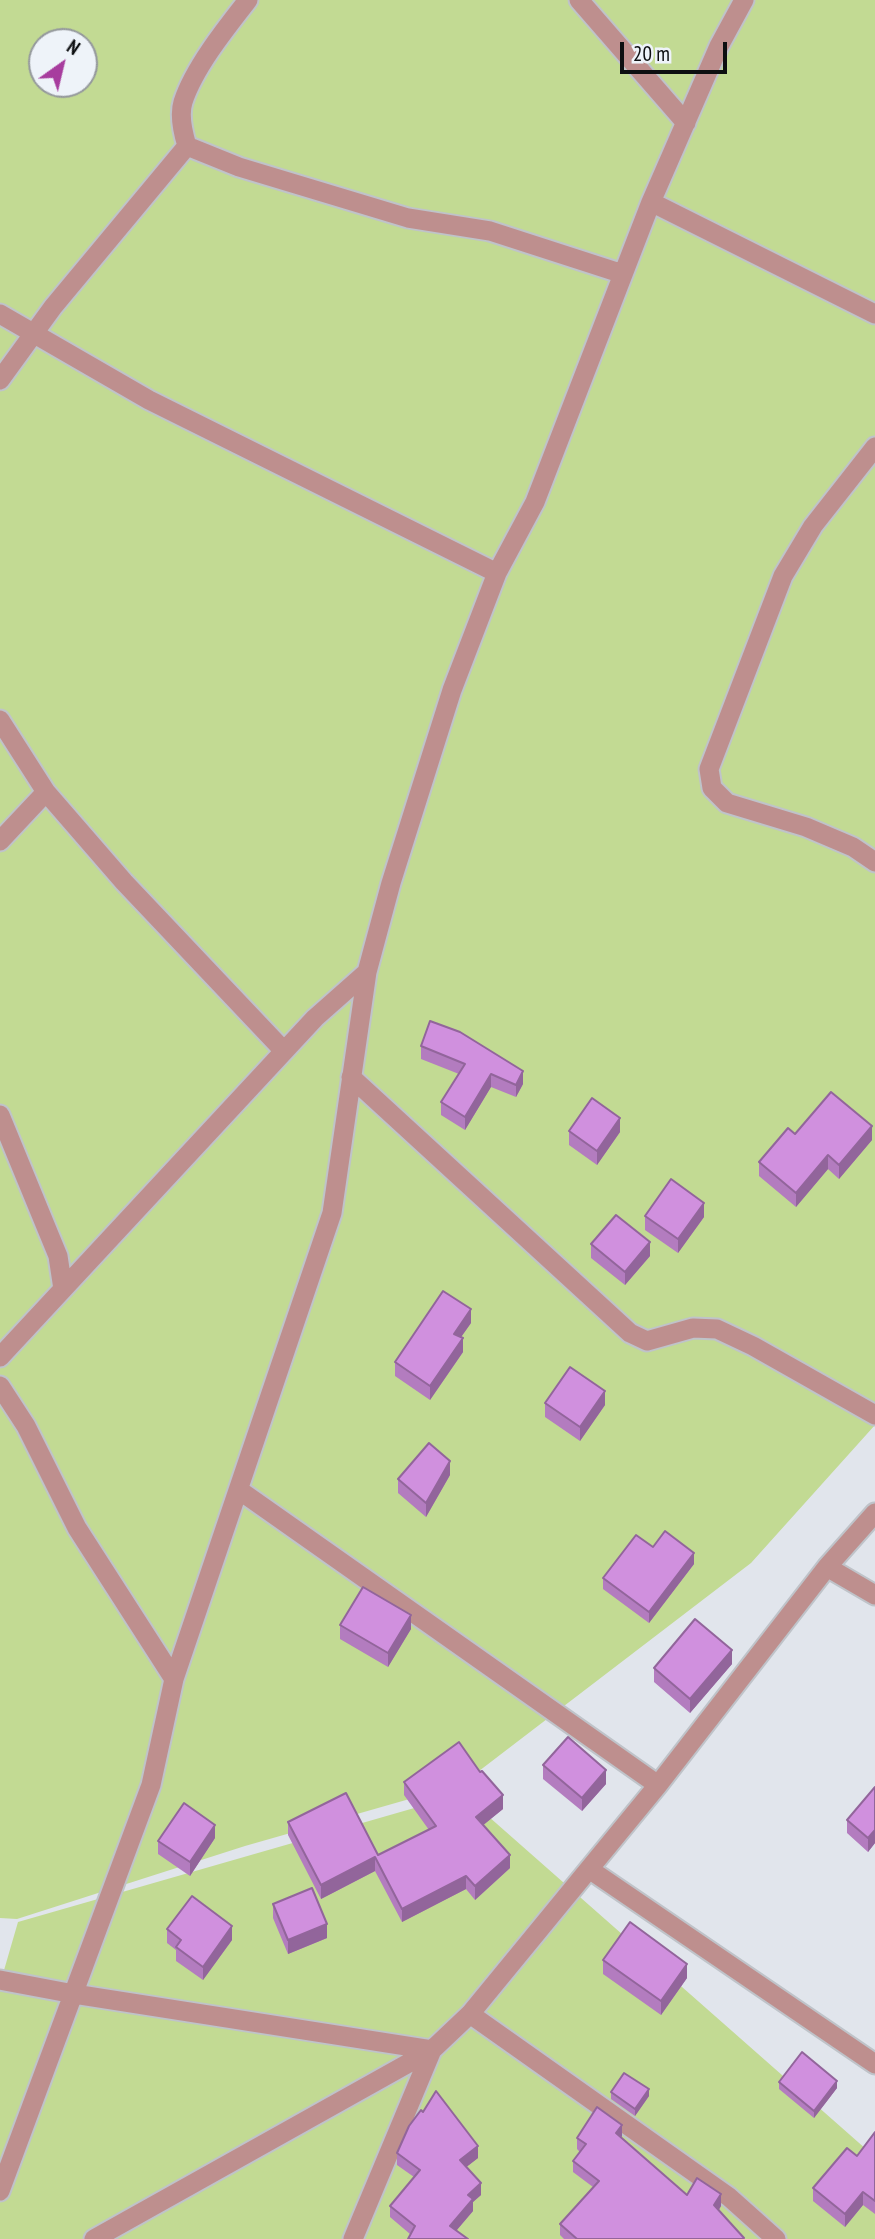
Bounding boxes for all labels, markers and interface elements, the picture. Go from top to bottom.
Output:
north arrow [28,28,98,98]
scale bar [623,28,730,72]
text: N [63,34,85,60]
text: 20 m [633,40,670,67]

